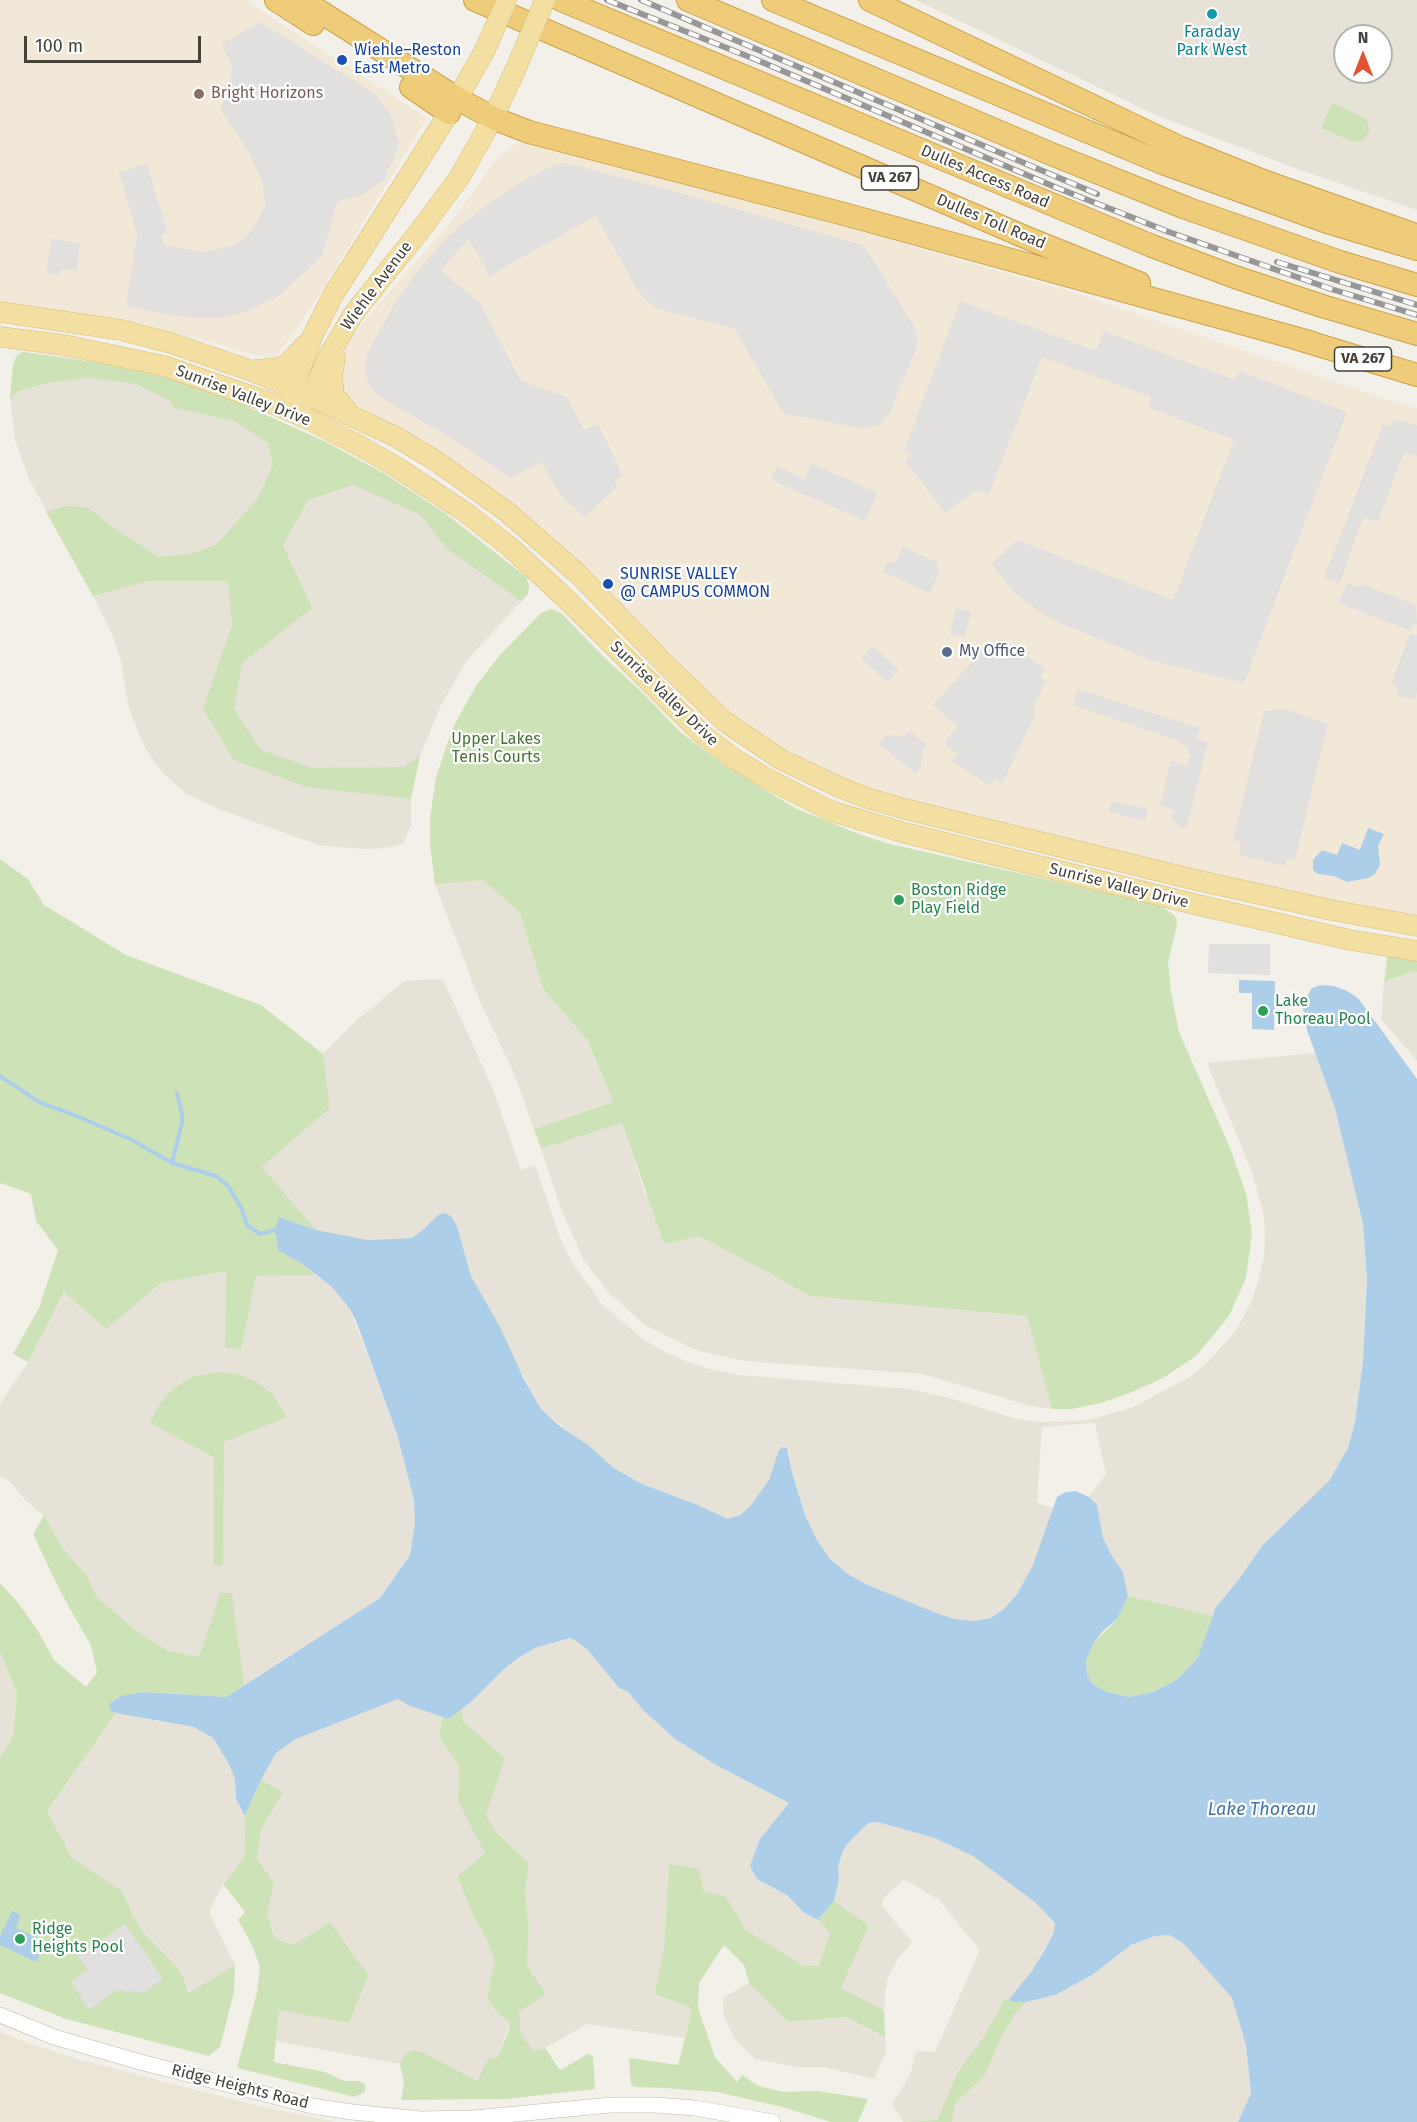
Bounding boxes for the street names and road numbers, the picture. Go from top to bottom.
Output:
street label: Dulles Access Road [918,141,1052,213]
road number: VA 267 [862,166,918,190]
street label: Dulles Toll Road [934,190,1048,254]
street label: Wiehle Avenue [337,238,417,334]
road number: VA 267 [1334,347,1392,371]
street label: Sunrise Valley Drive [173,361,313,431]
street label: Sunrise Valley Drive [606,637,722,751]
street label: Sunrise Valley Drive [1047,859,1191,913]
street label: Ridge Heights Road [169,2061,311,2113]

